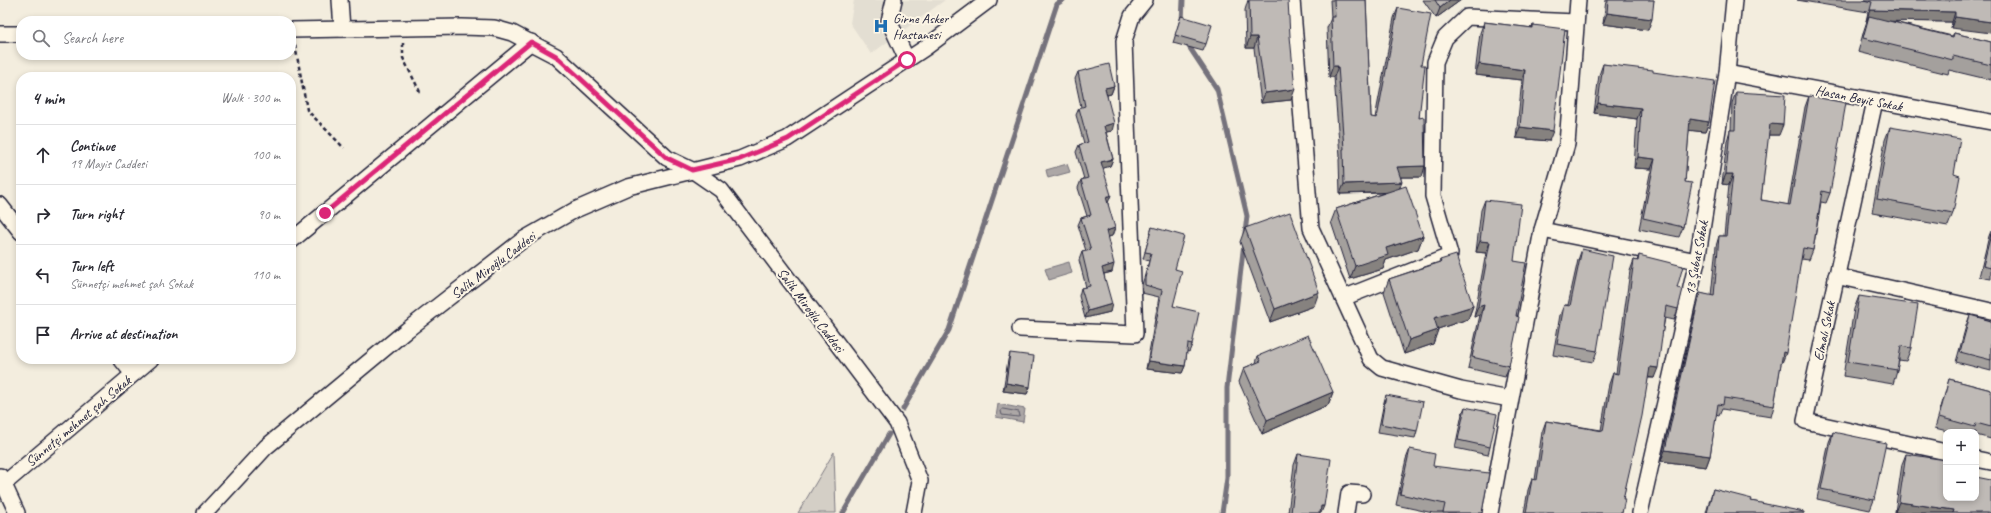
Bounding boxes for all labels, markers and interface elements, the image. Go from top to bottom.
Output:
place label: Girne Asker Hastanesi [893,10,949,43]
search box [16,16,296,60]
hospital icon: Girne Asker Hastanesi [872,17,890,35]
icon: search [30,27,52,49]
text: Search here [62,29,123,48]
route start [898,51,916,69]
street label: Hasan Beyit Sokak [1814,82,1905,115]
text: 4 min [32,88,65,109]
text: Walk · 300 m [221,90,280,106]
text: Continue [70,137,115,156]
icon: ahead [32,144,54,166]
text: 100 m [252,147,280,163]
text: 19 Mayis Caddesi [70,156,147,172]
icon: right [32,204,54,226]
route end [316,204,334,222]
text: Turn right [70,205,123,224]
text: 90 m [258,207,280,223]
street label: 13 Şubat Sokak [1681,217,1712,297]
street label: Salih Miroğlu Caddesi [448,227,541,303]
text: Turn left [70,257,113,276]
icon: left [32,264,54,286]
street label: Salih Miroğlu Caddesi [773,265,849,358]
text: 110 m [252,267,280,283]
text: Sünnetçi mehmet şah Sokak [70,276,193,292]
street label: Elmalı Sokak [1810,299,1839,362]
icon: arrive [32,324,54,346]
text: Arrive at destination [70,325,177,344]
street label: Sünnetçi mehmet şah Sokak [22,372,135,470]
map controls [1943,429,1979,501]
button: + [1943,429,1979,465]
button: − [1943,465,1979,501]

